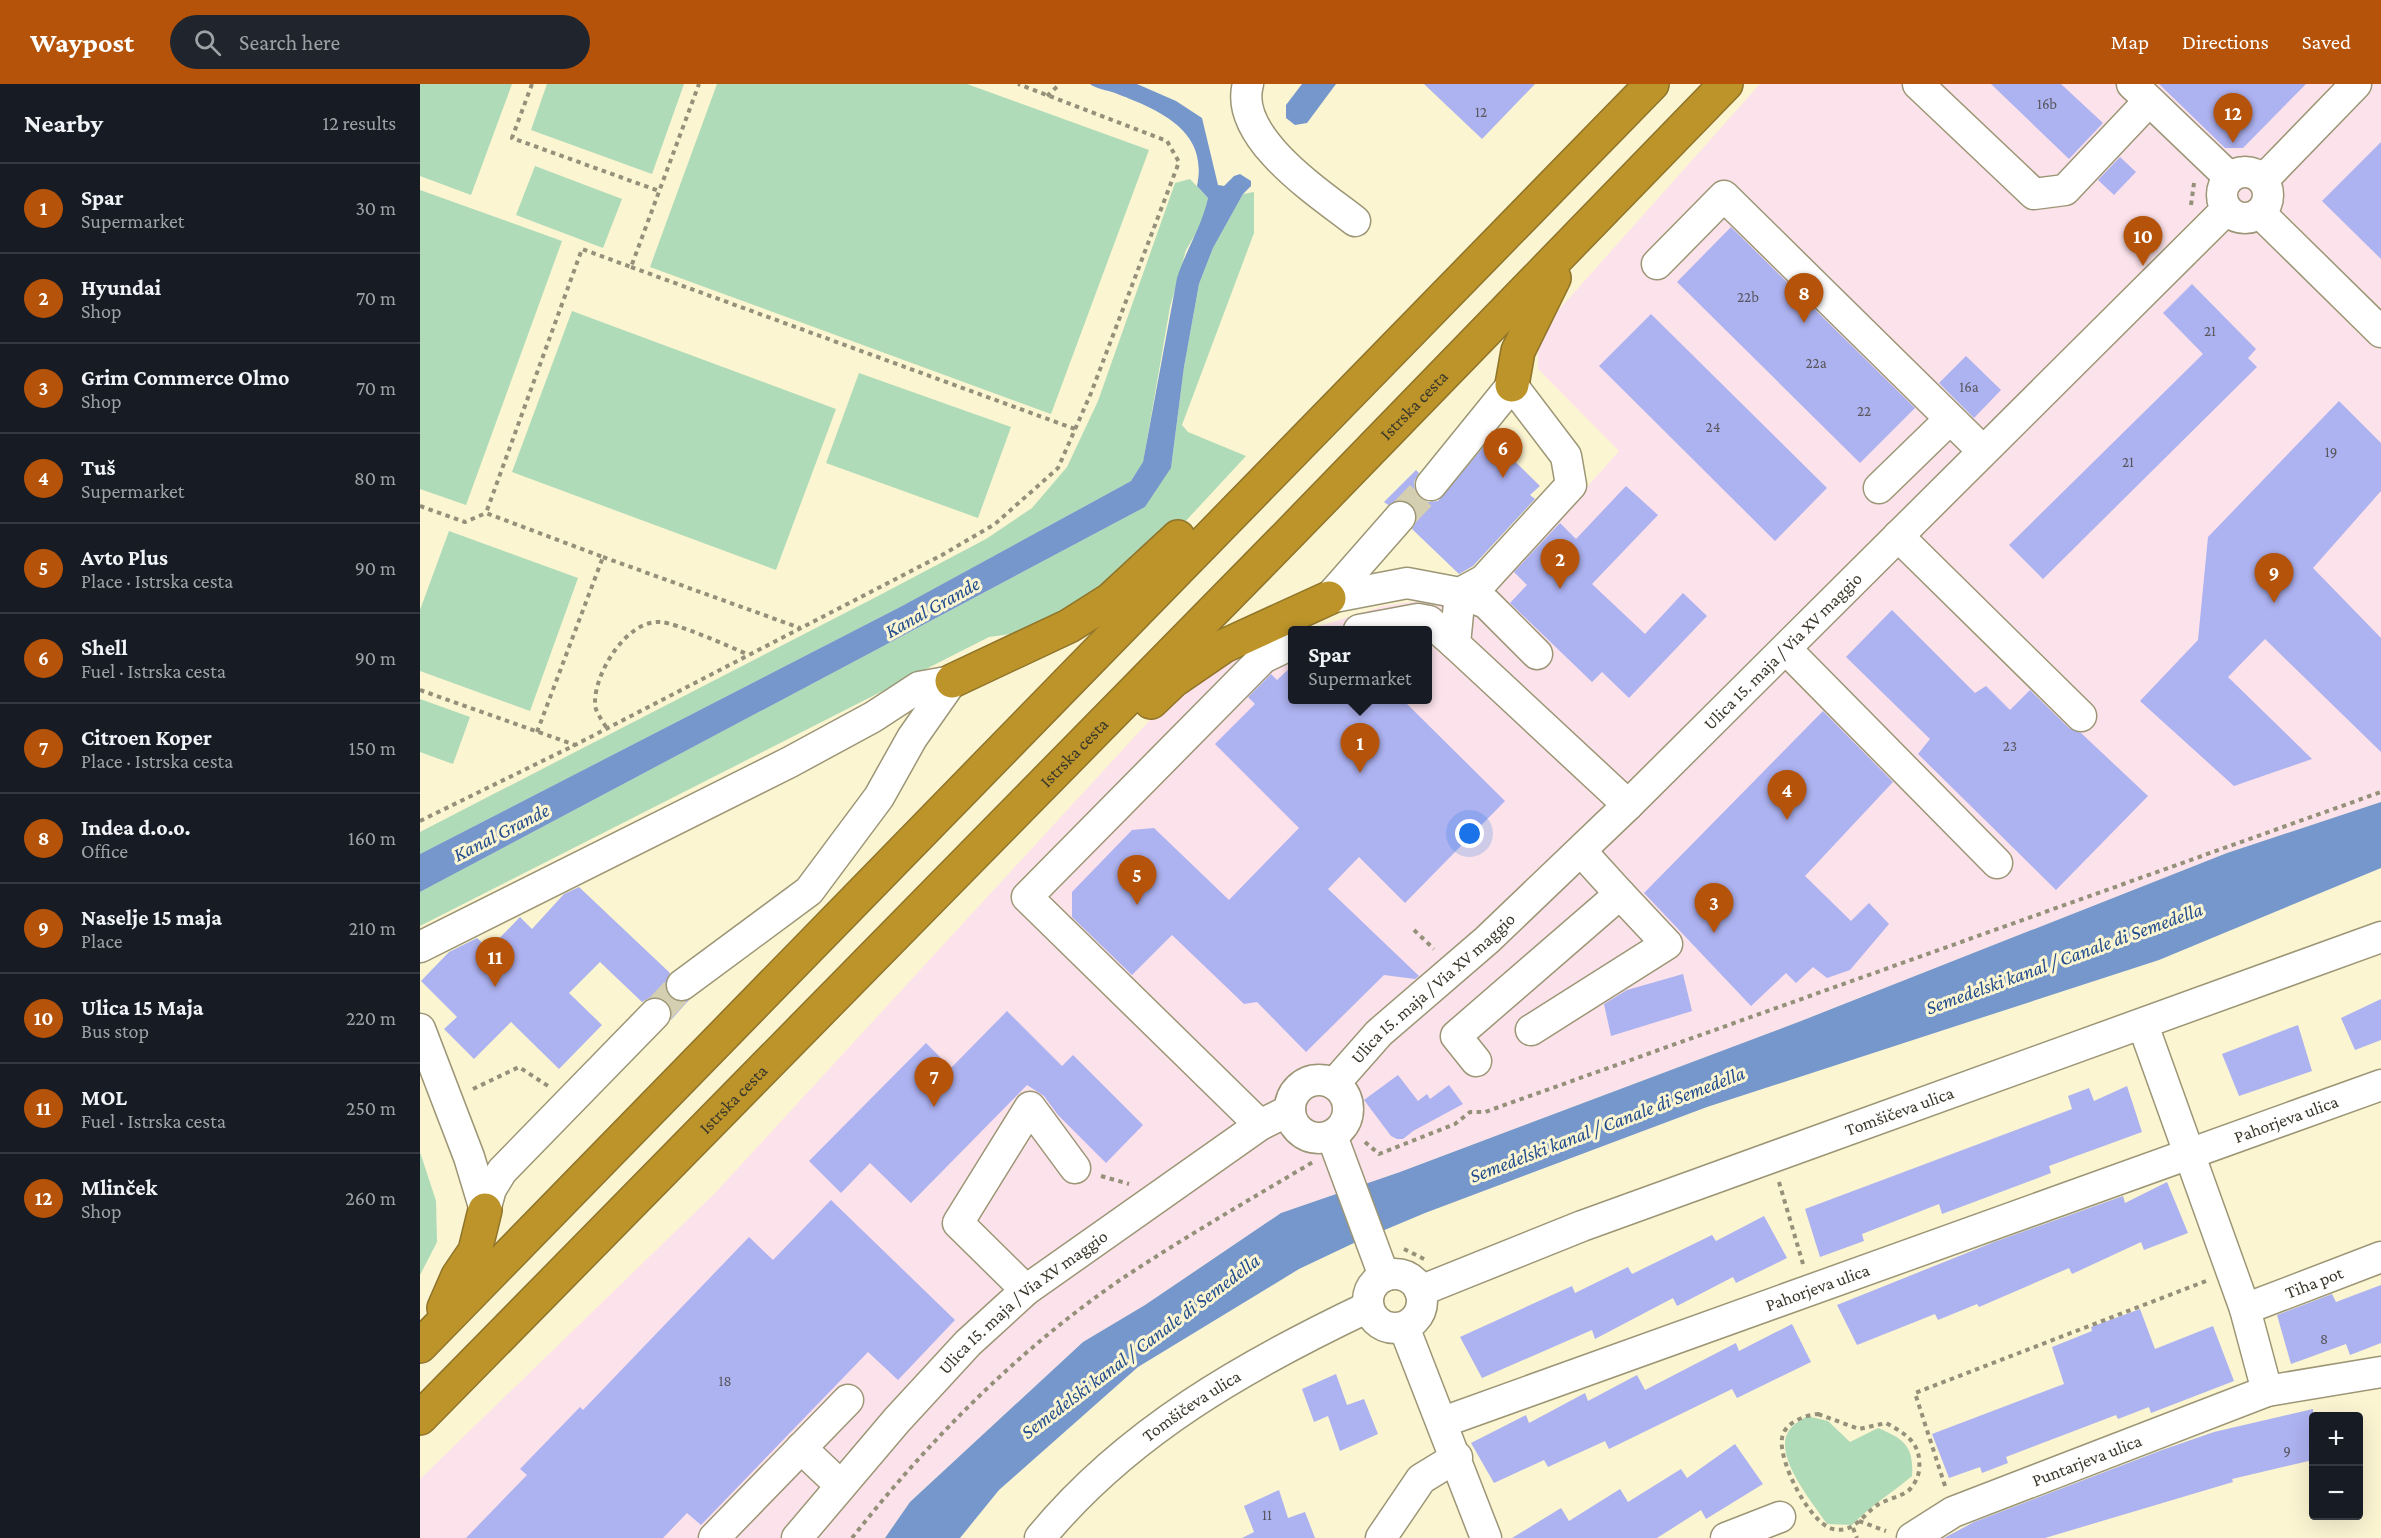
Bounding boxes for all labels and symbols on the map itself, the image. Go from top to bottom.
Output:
pin: 12 [2214,94,2252,143]
house number: 16b [2037,96,2057,112]
house number: 12 [1475,104,1487,120]
pin: 10 [2124,216,2162,266]
pin: 8 [1784,274,1824,323]
house number: 22b [1737,289,1759,305]
house number: 21 [2204,323,2216,339]
house number: 22a [1805,355,1827,371]
street label: Istrska cesta [1376,366,1452,444]
house number: 16a [1959,379,1979,395]
house number: 22 [1857,403,1871,419]
house number: 24 [1706,419,1720,435]
pin: 6 [1484,428,1522,478]
house number: 19 [2325,444,2337,460]
house number: 21 [2122,454,2134,470]
pin: 2 [1540,540,1580,589]
pin: 9 [2254,554,2294,603]
street label: Ulica 15. maja / Via XV maggio [1700,568,1866,734]
water label: Kanal Grande [881,572,983,642]
street label: Istrska cesta [1036,714,1112,791]
pin: 1 [1340,724,1380,773]
house number: 23 [2003,738,2017,754]
pin: 4 [1768,770,1806,820]
water label: Kanal Grande [449,798,553,866]
your location [1455,819,1484,848]
pin: 5 [1118,856,1156,905]
pin: 3 [1694,884,1734,933]
water label: Semedelski kanal / Canale di Semedella [1923,898,2205,1018]
street label: Ulica 15. maja / Via XV maggio [1347,909,1519,1068]
pin: 11 [476,938,514,987]
pin: 7 [914,1058,954,1107]
street label: Istrska cesta [695,1061,772,1138]
water label: Semedelski kanal / Canale di Semedella [1466,1061,1748,1187]
street label: Tomšičeva ulica [1842,1082,1956,1140]
street label: Pahorjeva ulica [2231,1091,2341,1147]
street label: Ulica 15. maja / Via XV maggio [934,1226,1111,1378]
water label: Semedelski kanal / Canale di Semedella [1016,1249,1264,1443]
street label: Pahorjeva ulica [1763,1260,1872,1315]
street label: Tiha pot [2282,1262,2347,1303]
house number: 8 [2320,1331,2328,1347]
street label: Tomšičeva ulica [1138,1366,1244,1446]
house number: 18 [718,1373,732,1389]
street label: Puntarjeva ulica [2029,1430,2145,1491]
house number: 9 [2283,1443,2291,1459]
house number: 11 [1262,1507,1272,1523]

